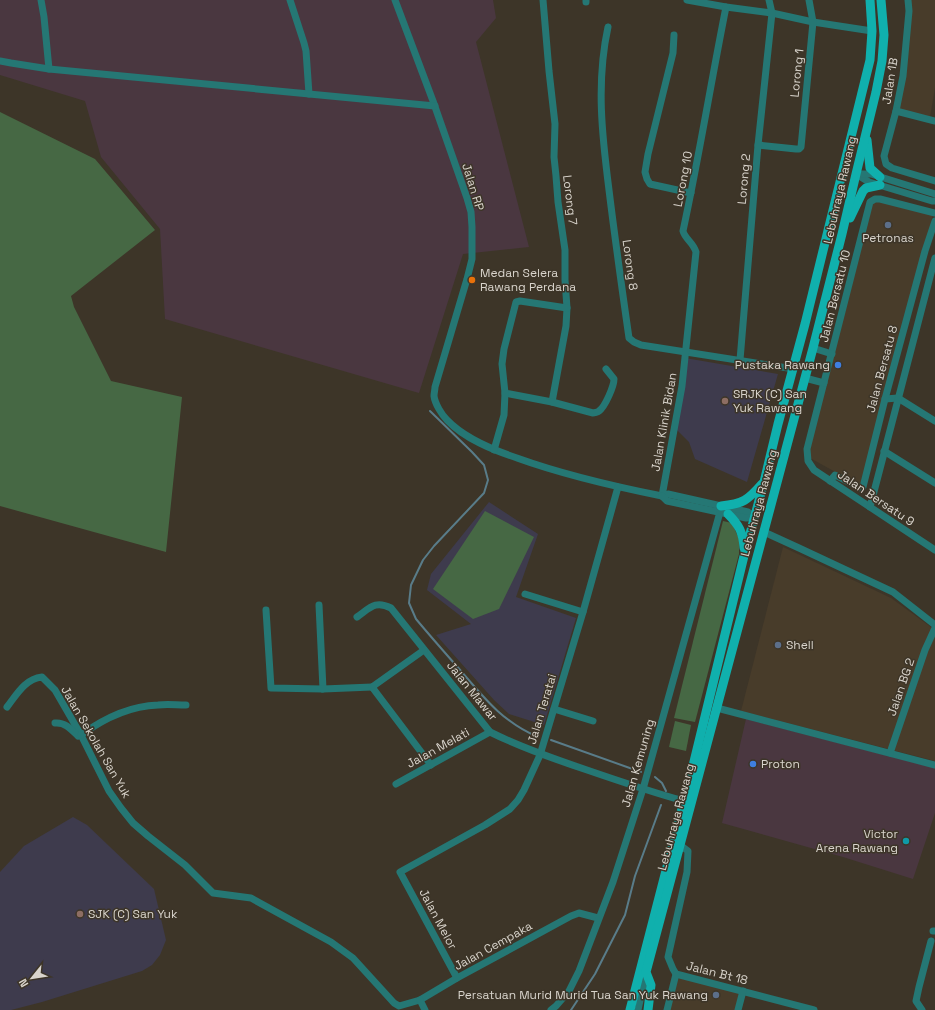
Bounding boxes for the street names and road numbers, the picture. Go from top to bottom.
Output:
street label: Lorong 1 [786,48,808,98]
street label: Jalan 1B [878,56,902,105]
street label: Lebuhraya Rawang [820,134,860,246]
street label: Lorong 10 [670,150,696,208]
street label: Lorong 2 [734,153,754,205]
street label: Jalan RP [458,161,488,213]
street label: Lorong 7 [559,174,581,226]
street label: Lorong 8 [619,238,641,292]
street label: Jalan Bersatu 10 [816,248,854,344]
street label: Jalan Bersatu 8 [863,324,901,414]
street label: Jalan Klinik Bidan [647,371,681,473]
street label: Lebuhraya Rawang [737,448,781,558]
street label: Jalan Bersatu 9 [834,466,918,530]
street label: Jalan BG 2 [884,656,918,718]
street label: Jalan Mawar [443,658,501,724]
street label: Jalan Teratai [524,672,560,746]
street label: Jalan Sekolah San Yuk [57,683,135,801]
street label: Jalan Kemuning [618,717,658,809]
street label: Jalan Melati [404,724,472,772]
street label: Lebuhraya Rawang [654,762,698,872]
street label: Jalan Melor [415,886,461,952]
street label: Jalan Cempaka [451,918,535,974]
street label: Jalan Bt 18 [684,958,750,988]

